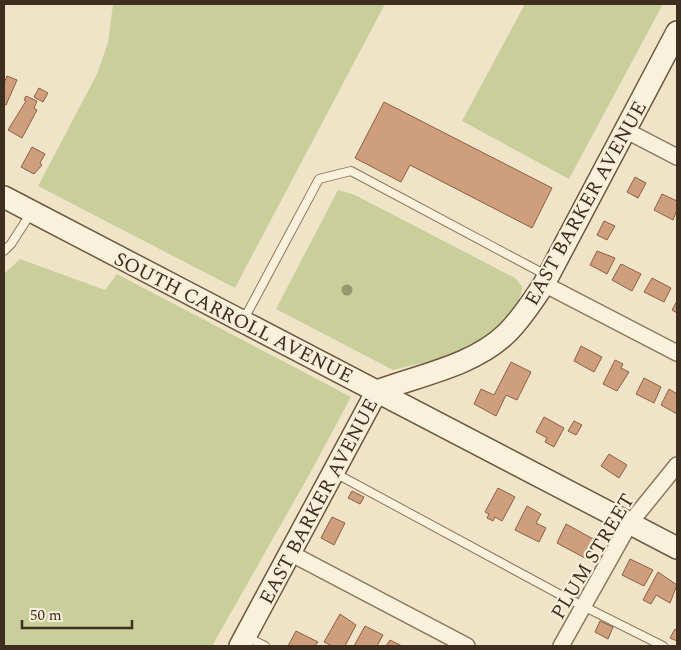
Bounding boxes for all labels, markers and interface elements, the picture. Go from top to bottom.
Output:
street label: EAST BARKER AVENUE [517,96,655,311]
street label: SOUTH CARROLL AVENUE [109,244,359,391]
street label: EAST BARKER AVENUE [252,393,386,610]
street label: PLUM STREET [543,488,642,625]
scale bar [22,598,132,630]
text: 50 m [30,604,62,627]

